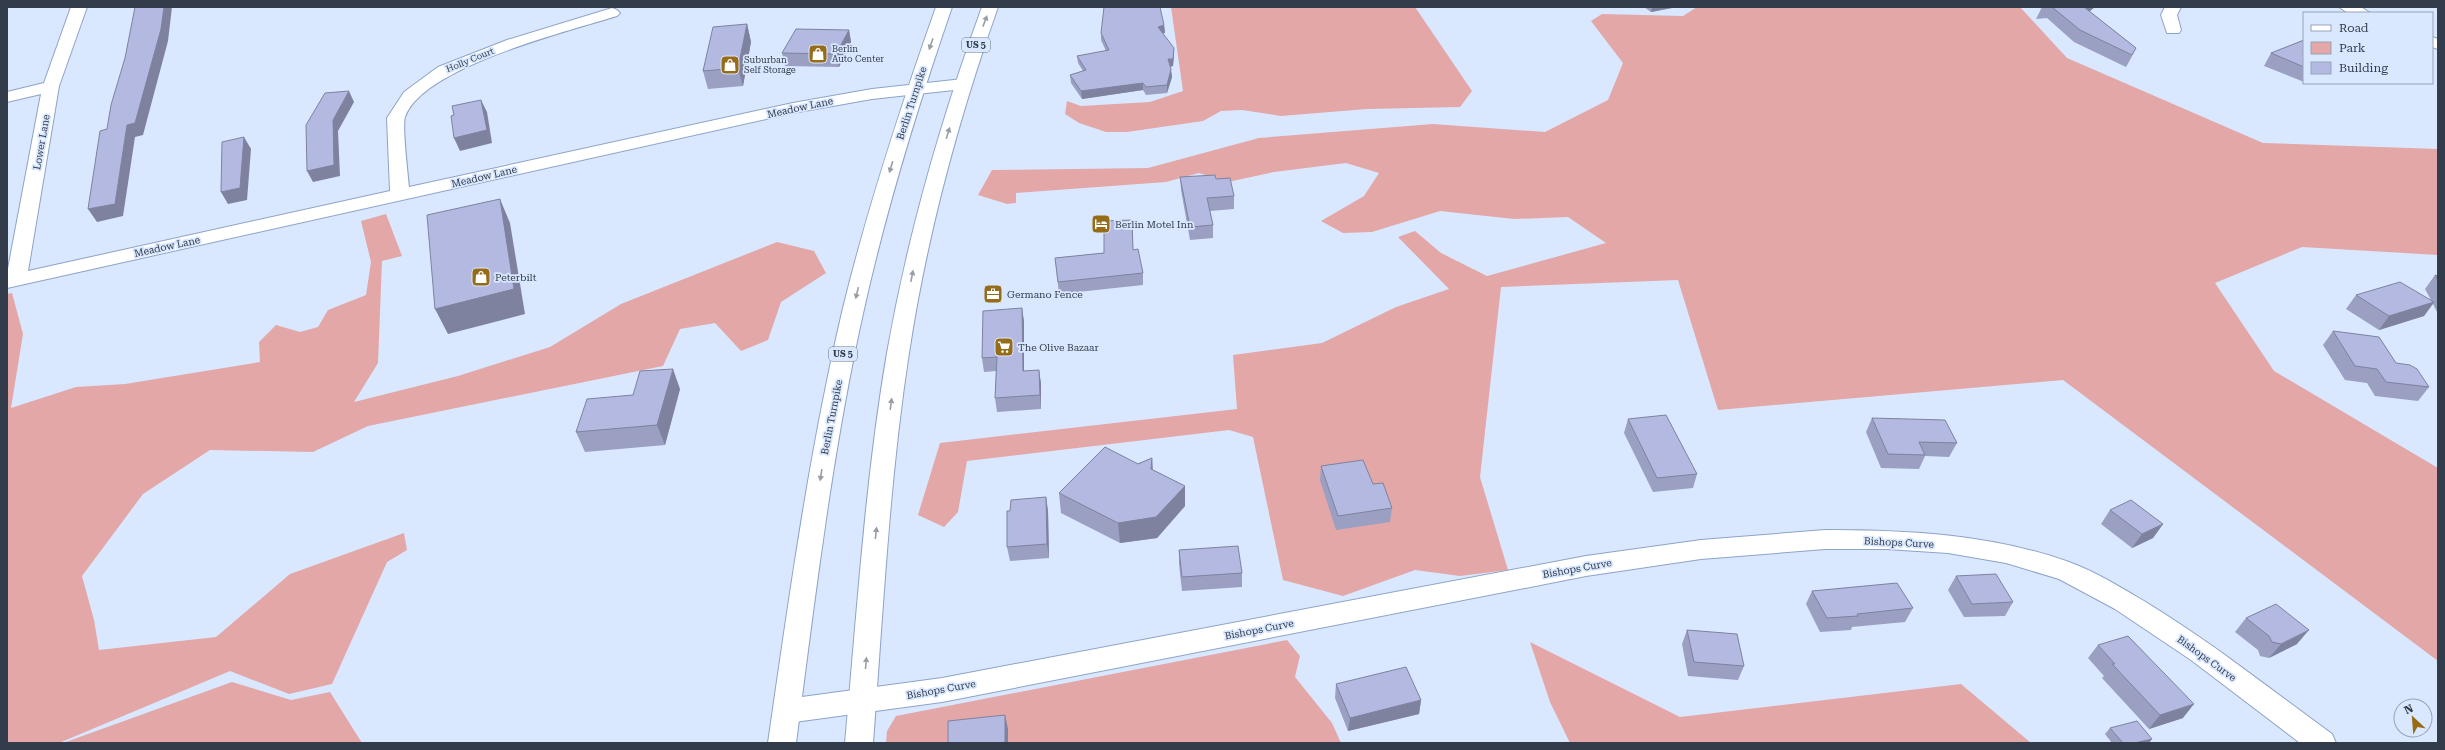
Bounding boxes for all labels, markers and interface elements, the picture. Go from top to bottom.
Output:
legend [2303,12,2433,84]
one-way arrow [982,14,988,26]
text: Road [2339,21,2369,35]
one-way arrow [928,38,934,50]
road number: US 5 [962,38,990,52]
text: Park [2339,41,2366,55]
shop icon: Berlin Auto Center [807,43,829,65]
place label: Berlin Auto Center [832,44,884,64]
street label: Holly Court [445,46,496,74]
shop icon: Suburban Self Storage [719,54,741,76]
place label: Suburban Self Storage [744,55,796,75]
text: Building [2339,61,2388,75]
street label: Berlin Turnpike [894,65,929,141]
street label: Meadow Lane [766,95,835,120]
street label: Lower Lane [31,113,52,171]
one-way arrow [945,126,951,138]
one-way arrow [888,162,894,174]
street label: Meadow Lane [450,163,518,189]
hotel icon: Berlin Motel Inn [1090,213,1112,235]
place label: Berlin Motel Inn [1115,219,1194,230]
street label: Meadow Lane [133,234,202,259]
shop icon: Peterbilt [470,266,492,288]
one-way arrow [910,269,916,282]
place label: Peterbilt [495,272,537,283]
office icon: Germano Fence [982,283,1004,305]
one-way arrow [854,287,860,299]
place label: Germano Fence [1007,289,1083,300]
supermarket icon: The Olive Bazaar [993,336,1015,358]
place label: The Olive Bazaar [1018,342,1099,353]
road number: US 5 [829,347,857,361]
street label: Berlin Turnpike [819,378,844,456]
one-way arrow [888,398,894,410]
one-way arrow [818,469,824,481]
one-way arrow [873,527,880,539]
street label: Bishops Curve [1864,535,1935,550]
street label: Bishops Curve [1542,557,1613,580]
street label: Bishops Curve [1224,617,1295,642]
street label: Bishops Curve [2175,633,2239,684]
one-way arrow [862,656,869,669]
street label: Bishops Curve [906,678,977,701]
north arrow [2393,698,2433,738]
text: N [2402,702,2416,717]

